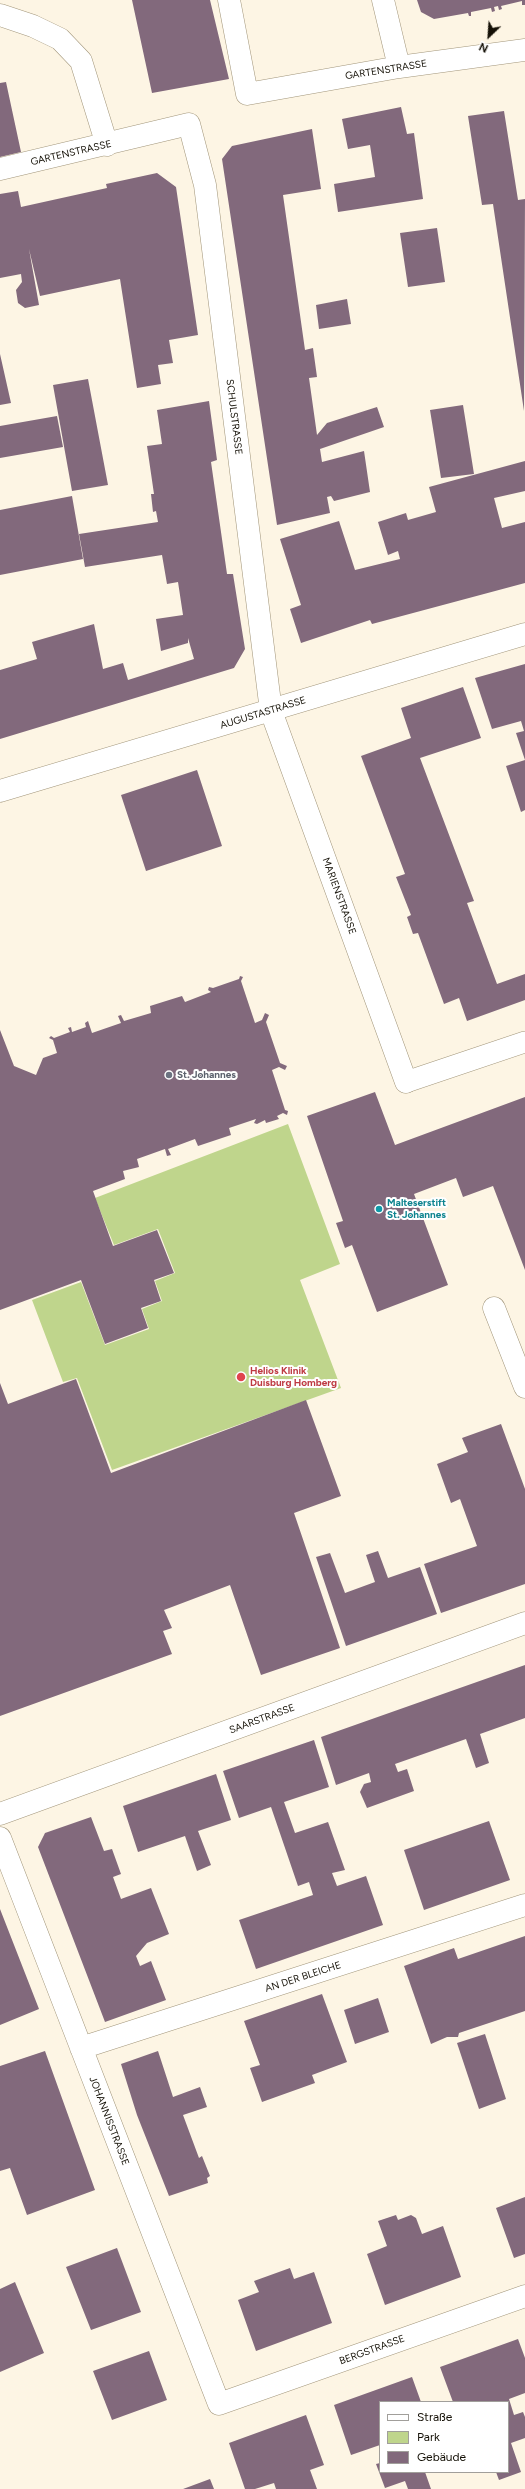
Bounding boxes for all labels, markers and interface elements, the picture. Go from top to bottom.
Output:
north arrow [469,16,509,56]
text: N [477,40,490,55]
street label: GARTENSTRASSE [344,58,428,82]
street label: GARTENSTRASSE [29,138,113,168]
street label: SCHULSTRASSE [223,379,245,455]
street label: AUGUSTASTRASSE [219,694,307,732]
street label: MARIENSTRASSE [320,856,358,936]
place label: St. Johannes [177,1069,236,1081]
marker: St. Johannes [164,1070,174,1080]
place label: Malteserstift St. Johannes [387,1197,446,1220]
marker: Malteserstift St. Johannes [374,1204,384,1214]
place label: Helios Klinik Duisburg Homberg [250,1365,337,1388]
marker: Helios Klinik Duisburg Homberg [235,1371,247,1383]
street label: SAARSTRASSE [228,1702,296,1736]
street label: AN DER BLEICHE [264,1959,342,1995]
street label: JOHANNISSTRASSE [86,2075,132,2167]
street label: BERGSTRASSE [338,2333,406,2367]
legend [379,2401,509,2473]
text: Straße [417,2410,452,2424]
text: Park [417,2430,440,2444]
text: Gebäude [417,2450,466,2464]

